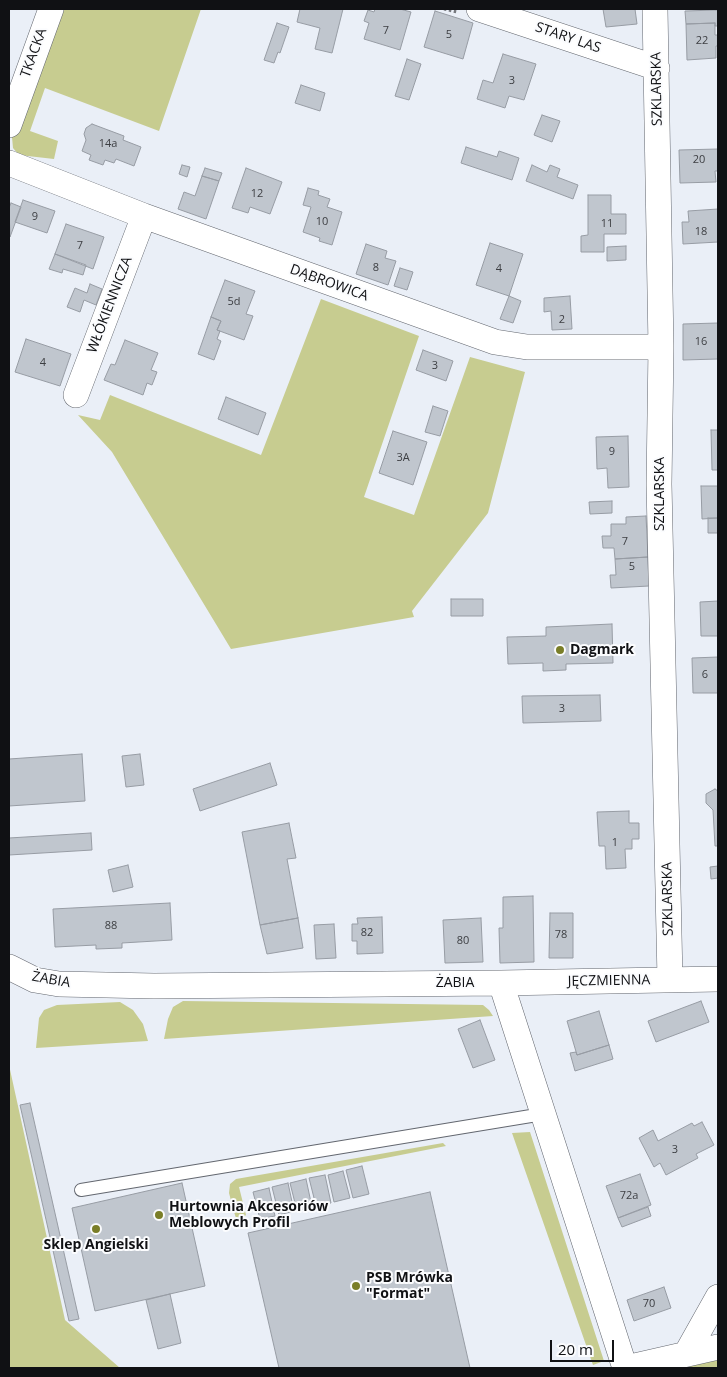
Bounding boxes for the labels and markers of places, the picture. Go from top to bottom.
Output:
place label: Dagmark [570,642,634,658]
marker: Dagmark [554,644,566,656]
place label: Hurtownia Akcesoriów Meblowych Profil [169,1199,328,1232]
marker: Hurtownia Akcesoriów Meblowych Profil [153,1209,165,1221]
marker: Sklep Angielski [90,1223,102,1235]
place label: Sklep Angielski [44,1237,148,1253]
place label: PSB Mrówka "Format" [366,1270,453,1302]
marker: PSB Mrówka "Format" [350,1280,362,1292]

